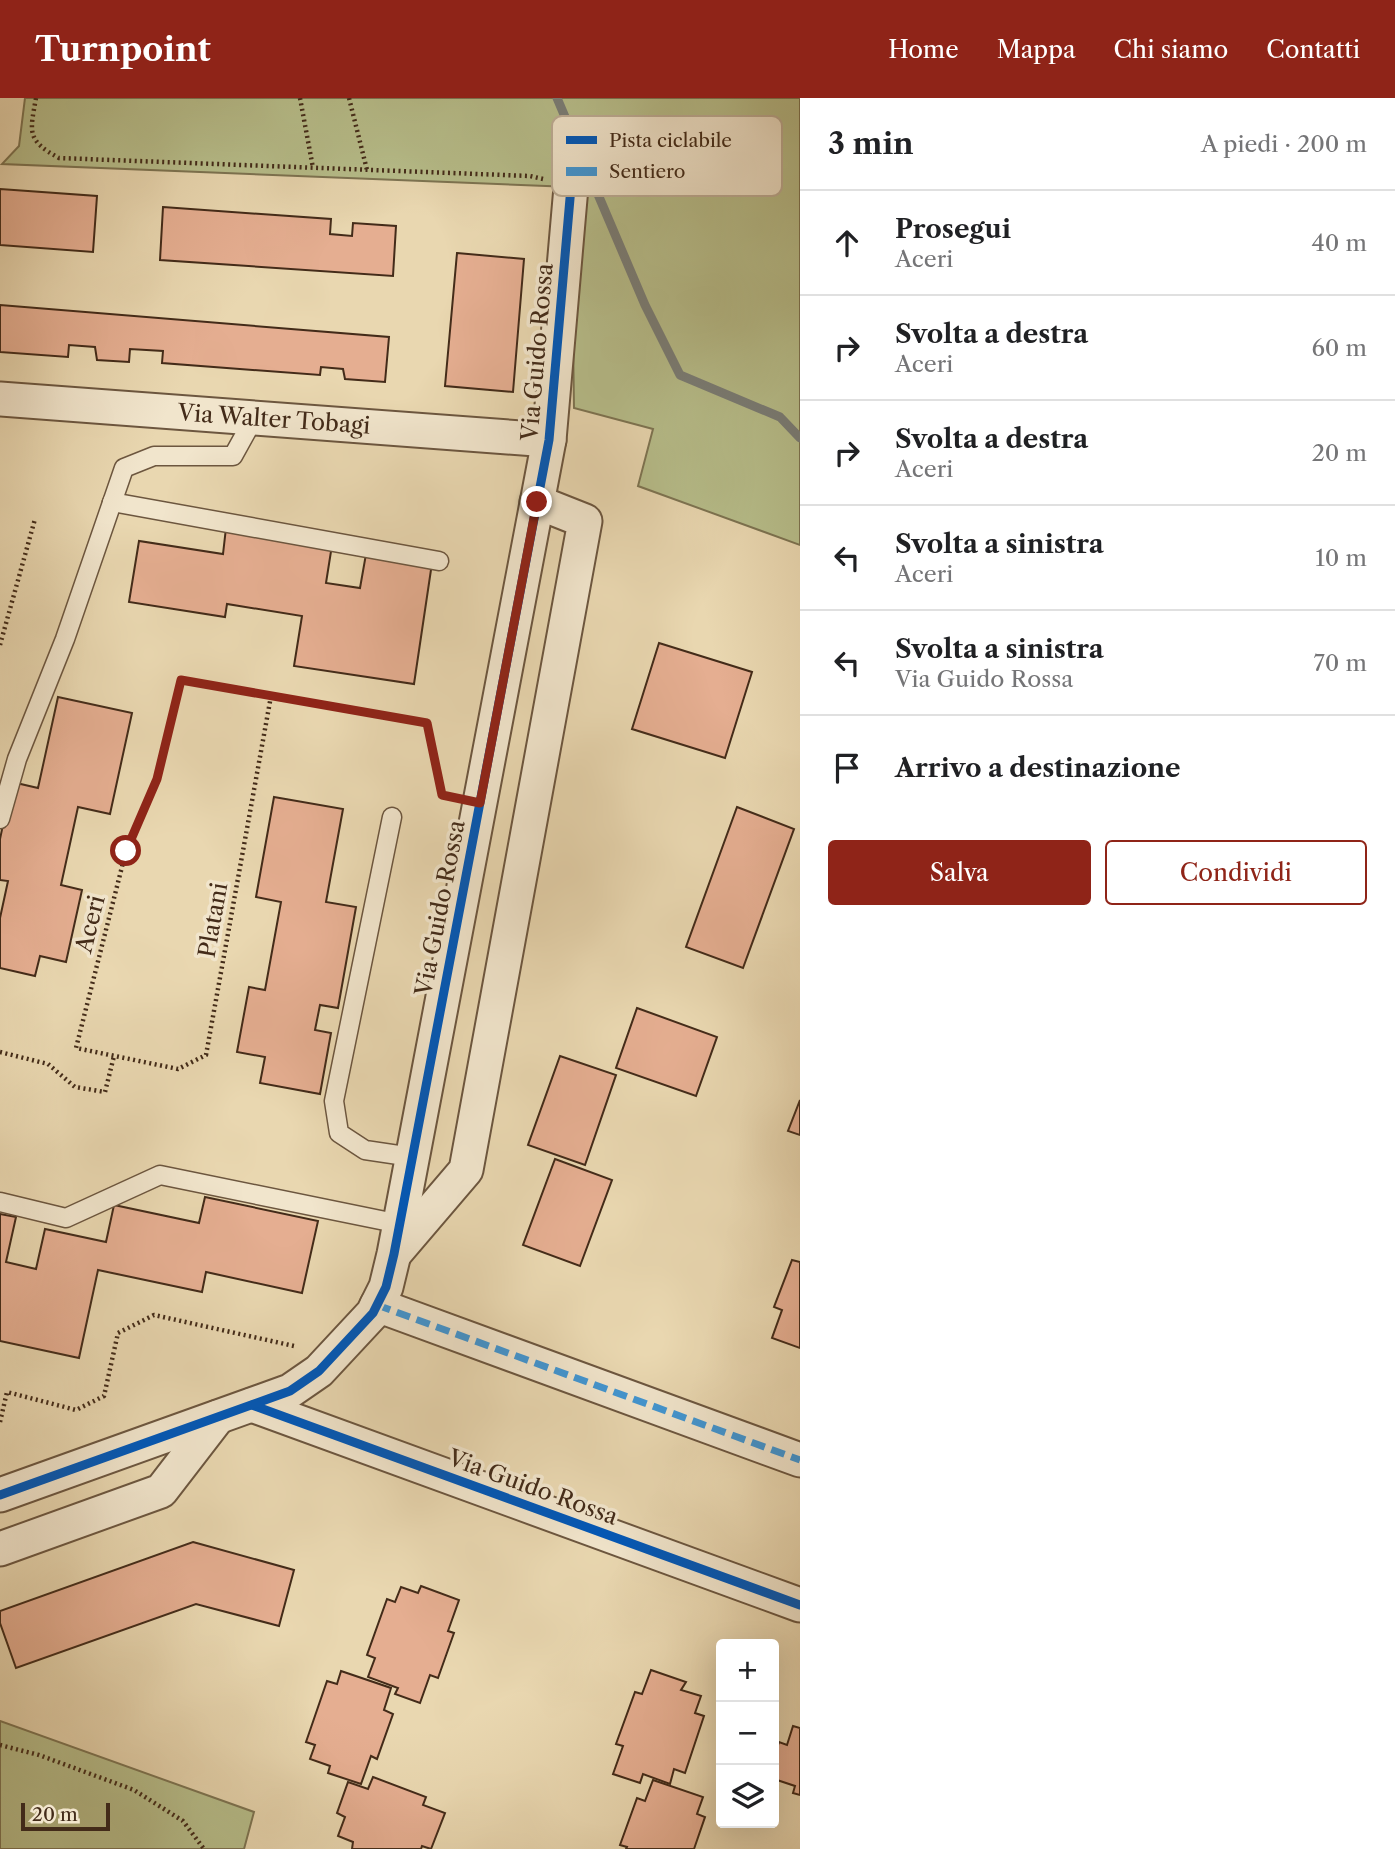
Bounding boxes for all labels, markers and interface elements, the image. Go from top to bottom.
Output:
text: Turnpoint [35,29,211,70]
text: Home [888,35,959,64]
text: Mappa [997,35,1076,64]
text: Chi siamo [1114,35,1228,64]
text: Contatti [1266,35,1360,64]
legend [552,116,782,196]
text: 3 min [828,125,914,162]
text: Pista ciclabile [609,129,732,152]
text: A piedi · 200 m [1201,130,1367,158]
text: Sentiero [609,160,685,183]
text: Prosegui [895,213,1011,245]
icon: ahead [828,224,866,262]
text: 40 m [1312,229,1367,257]
text: Aceri [895,245,953,273]
street label: Via Guido Rossa [515,261,559,443]
text: Svolta a destra [895,318,1088,350]
icon: right [828,329,866,367]
text: 60 m [1311,334,1367,362]
text: Aceri [895,350,953,378]
street label: Via Walter Tobagi [176,398,371,440]
text: Svolta a destra [895,423,1088,455]
icon: right [828,434,866,472]
text: 20 m [1312,439,1367,467]
text: Aceri [895,455,953,483]
route end [521,486,552,517]
text: Svolta a sinistra [895,528,1104,560]
icon: left [828,539,866,577]
text: 10 m [1315,544,1367,572]
text: Aceri [895,560,953,588]
text: Svolta a sinistra [895,633,1104,665]
icon: left [828,644,866,682]
text: 70 m [1314,649,1367,677]
text: Via Guido Rossa [895,665,1073,693]
icon: arrive [828,749,866,787]
text: Arrivo a destinazione [895,752,1181,784]
street label: Via Guido Rossa [409,817,471,999]
route start [110,835,141,866]
button: Salva [828,840,1091,905]
button: Condividi [1105,840,1367,905]
street label: Platani [193,880,233,960]
street label: Aceri [69,892,111,957]
street label: Via Guido Rossa [443,1443,622,1531]
map controls [716,1639,779,1828]
button: + [716,1639,779,1702]
button: − [716,1702,779,1765]
button: layers [716,1765,779,1828]
scale bar [21,1800,110,1832]
text: 20 m [32,1803,78,1826]

